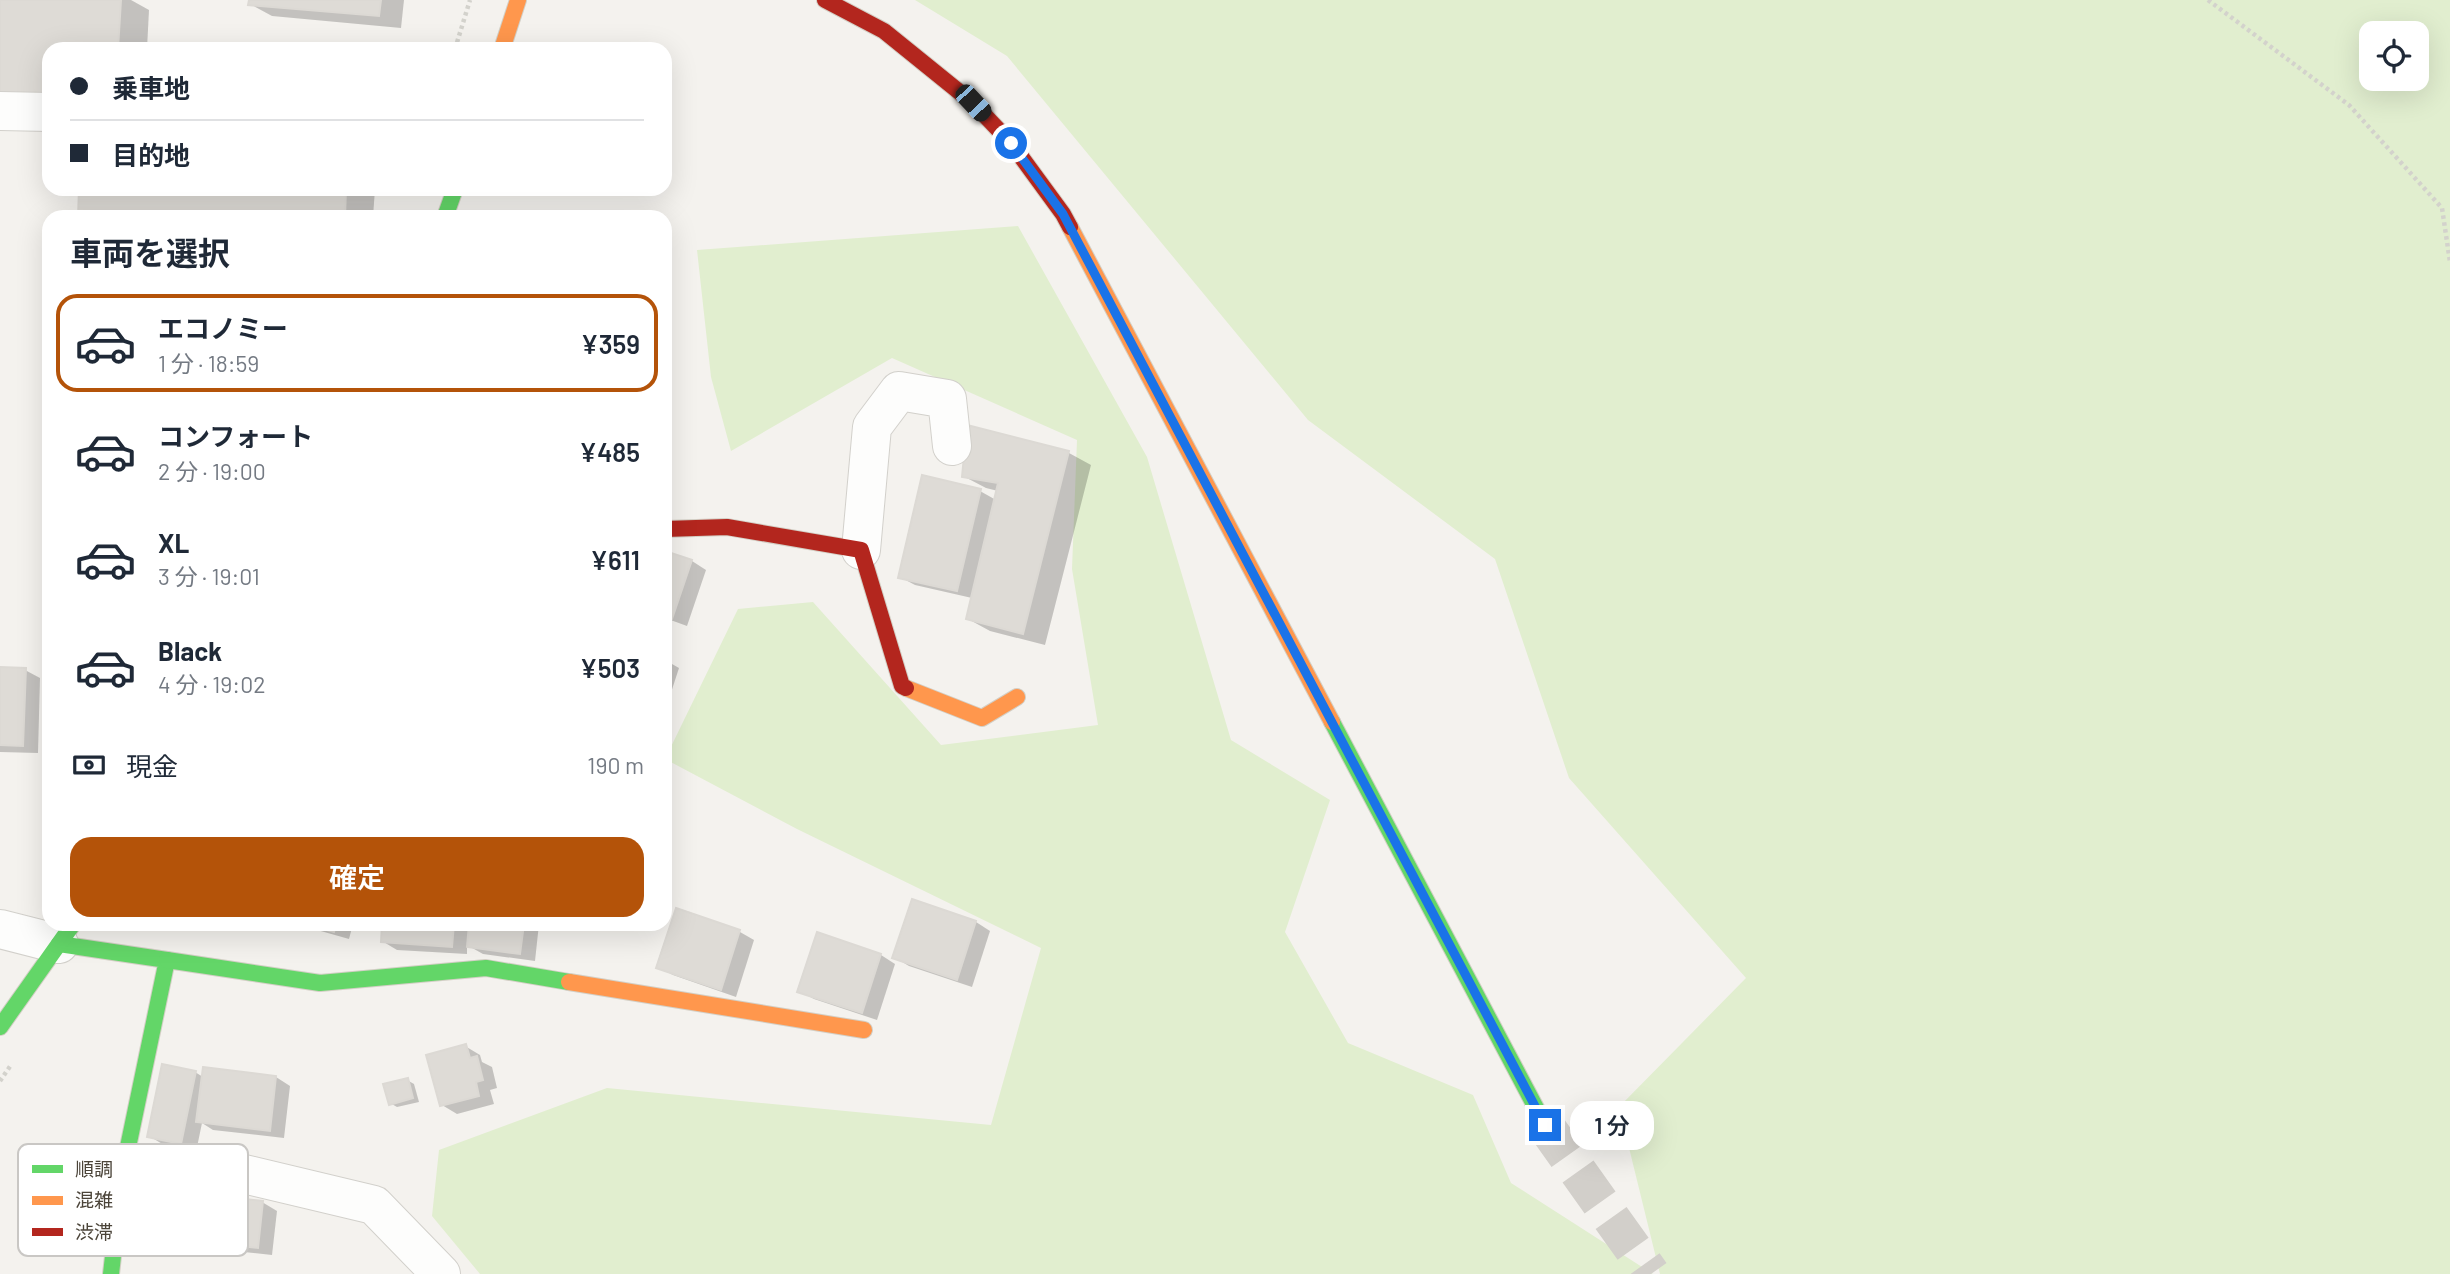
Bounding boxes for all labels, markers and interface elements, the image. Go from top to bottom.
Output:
map controls [2359,21,2429,91]
button: locate [2359,21,2429,91]
text: 乗車地 [112,72,190,103]
car [951,80,996,126]
route start [995,127,1027,159]
text: 目的地 [112,139,190,170]
text: 車両を選択 [70,233,230,271]
icon: car [74,312,137,375]
text: エコノミー [158,312,288,343]
text: ¥359 [581,328,640,359]
text: 1 分 · 18:59 [158,349,259,377]
icon: car [74,420,137,483]
text: コンフォート [158,420,313,451]
text: ¥485 [579,436,640,467]
text: 2 分 · 19:00 [158,457,266,485]
text: XL [158,527,189,558]
icon: car [74,528,137,591]
text: ¥611 [590,544,640,575]
text: 3 分 · 19:01 [158,562,260,590]
text: Black [158,635,222,666]
icon: car [74,636,137,699]
text: ¥503 [580,652,640,683]
text: 4 分 · 19:02 [158,670,265,698]
icon: cash [70,746,108,784]
text: 現金 [126,750,178,781]
text: 190 m [587,751,644,779]
button: 確定 [70,837,644,917]
callout: 1 分 [1570,1100,1654,1150]
route end [1529,1109,1561,1141]
text: 1 分 [1594,1111,1630,1139]
legend [18,1144,248,1256]
text: 順調 [75,1157,113,1180]
text: 混雑 [75,1188,113,1211]
text: 渋滞 [75,1220,113,1243]

